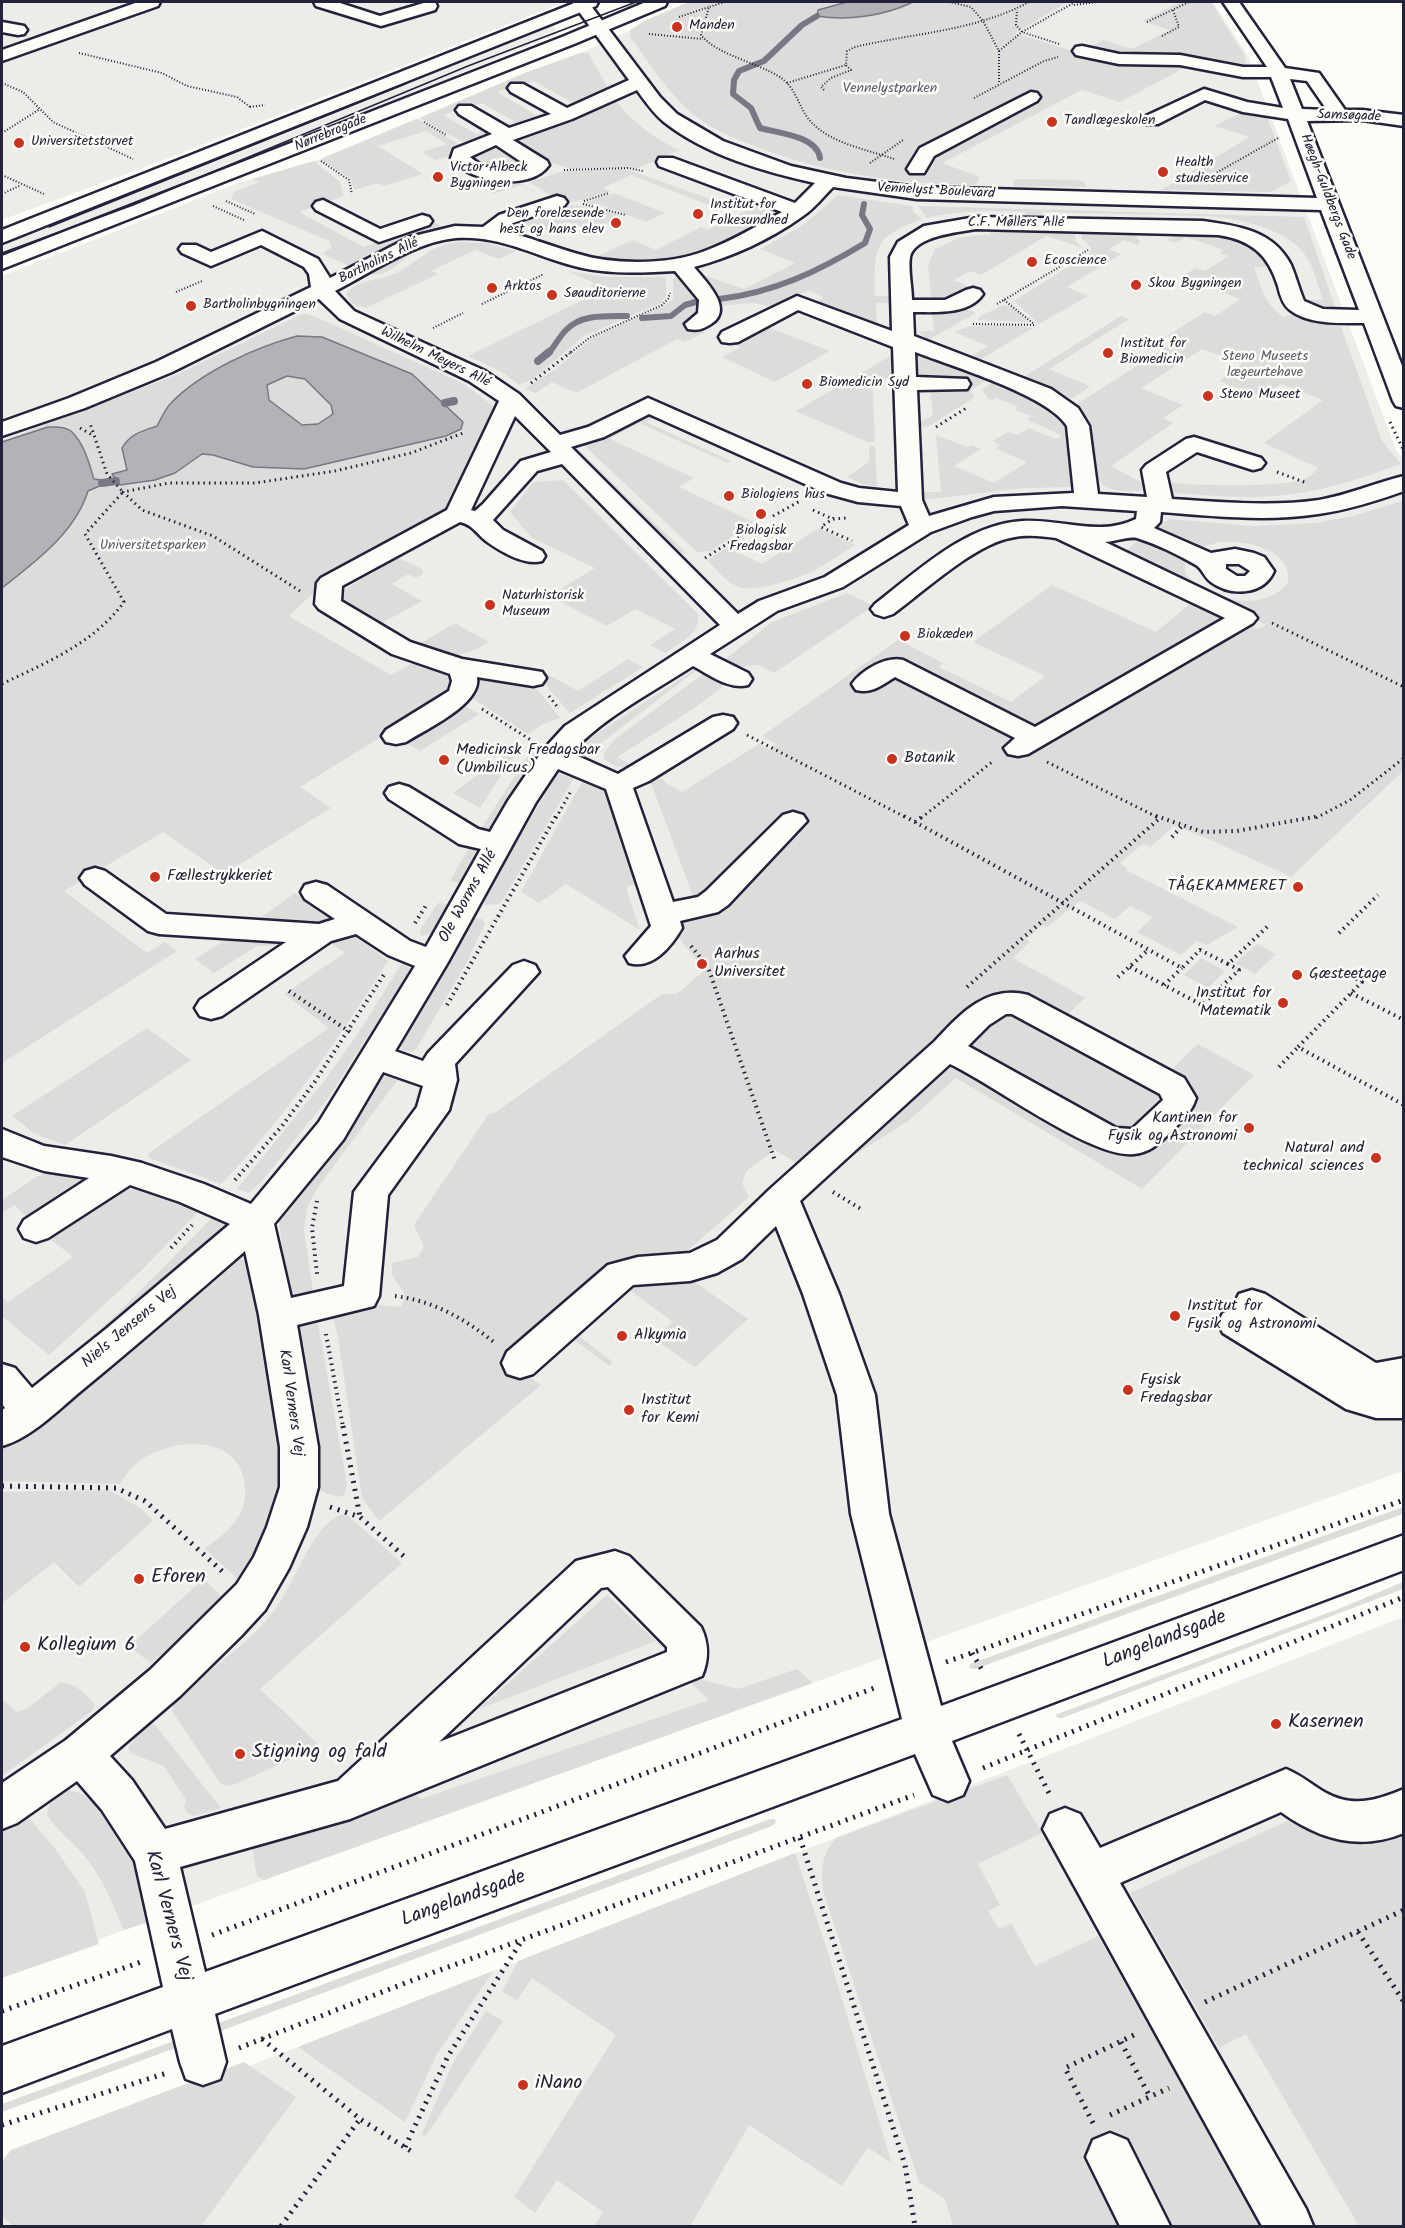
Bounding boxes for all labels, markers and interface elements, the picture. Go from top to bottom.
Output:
place label: Manden [689,19,735,35]
marker: Manden [670,20,684,34]
park label: Vennelystparken [843,82,937,98]
street label: Samsøgade [1317,107,1381,127]
street label: Nørrebrogade [292,112,370,156]
place label: Tandlægeskolen [1064,114,1155,130]
marker: Tandlægeskolen [1045,115,1059,129]
street label: Høegh-Guldbergs Gade [1295,132,1359,262]
place label: Universitetstorvet [31,135,133,151]
marker: Universitetstorvet [12,136,26,150]
place label: Health studieservice [1175,156,1248,188]
place label: Victor Albeck Bygningen [450,161,527,194]
marker: Health studieservice [1156,165,1170,179]
marker: Victor Albeck Bygningen [431,170,445,184]
street label: Vennelyst Boulevard [877,181,995,203]
place label: Institut for Folkesundhed [710,198,788,231]
place label: Den forelæsende hest og hans elev [500,207,604,240]
marker: Institut for Folkesundhed [691,207,705,221]
marker: Den forelæsende hest og hans elev [609,216,623,230]
street label: C.F. Møllers Allé [968,216,1064,232]
street label: Bartholins Allé [336,235,422,289]
place label: Ecoscience [1044,254,1107,270]
marker: Ecoscience [1025,255,1039,269]
place label: Skou Bygningen [1148,277,1241,293]
marker: Skou Bygningen [1129,278,1143,292]
place label: Arktos [504,280,541,296]
marker: Arktos [485,281,499,295]
place label: Søauditorierne [564,287,646,303]
marker: Søauditorierne [545,288,559,302]
place label: Bartholinbygningen [203,298,316,314]
marker: Bartholinbygningen [184,299,198,313]
street label: Wilhelm Meyers Allé [378,324,492,392]
place label: Institut for Biomedicin [1120,337,1186,370]
marker: Institut for Biomedicin [1101,346,1115,360]
park label: Steno Museets lægeurtehave [1222,350,1308,382]
place label: Biomedicin Syd [819,376,909,392]
marker: Biomedicin Syd [800,377,814,391]
place label: Steno Museet [1220,388,1300,404]
marker: Steno Museet [1201,389,1215,403]
place label: Biologiens hus [741,488,825,504]
marker: Biologiens hus [722,489,736,503]
marker: Biologisk Fredagsbar [754,507,768,521]
place label: Biologisk Fredagsbar [730,524,792,556]
park label: Universitetsparken [100,539,206,555]
place label: Naturhistorisk Museum [502,589,584,622]
marker: Naturhistorisk Museum [483,598,497,612]
place label: Biokæden [917,628,973,644]
marker: Biokæden [898,629,912,643]
place label: Medicinsk Fredagsbar (Umbilicus) [456,741,600,779]
place label: Botanik [904,749,955,769]
marker: Botanik [885,752,899,766]
marker: Medicinsk Fredagsbar (Umbilicus) [437,753,451,767]
street label: Ole Worms Allé [436,847,502,947]
place label: Fællestrykkeriet [167,867,273,887]
marker: Fællestrykkeriet [148,870,162,884]
place label: TÅGEKAMMERET [1168,877,1286,897]
marker: TÅGEKAMMERET [1291,880,1305,894]
place label: Aarhus Universitet [714,945,785,983]
marker: Aarhus Universitet [695,957,709,971]
place label: Gæsteetage [1309,965,1387,985]
marker: Gæsteetage [1290,968,1304,982]
place label: Institut for Matematik [1196,984,1271,1022]
marker: Institut for Matematik [1276,996,1290,1010]
place label: Kantinen for Fysik og Astronomi [1108,1109,1237,1147]
marker: Kantinen for Fysik og Astronomi [1242,1121,1256,1135]
place label: Natural and technical sciences [1243,1139,1364,1177]
marker: Natural and technical sciences [1369,1151,1383,1165]
street label: Niels Jensens Vej [79,1283,181,1373]
place label: Institut for Fysik og Astronomi [1187,1297,1316,1335]
marker: Institut for Fysik og Astronomi [1168,1309,1182,1323]
place label: Alkymia [634,1326,687,1346]
marker: Alkymia [615,1329,629,1343]
street label: Karl Verners Vej [273,1348,307,1458]
place label: Fysisk Fredagsbar [1140,1371,1212,1409]
marker: Fysisk Fredagsbar [1121,1383,1135,1397]
place label: Institut for Kemi [641,1391,699,1429]
marker: Institut for Kemi [622,1403,636,1417]
place label: Eforen [151,1567,206,1591]
marker: Eforen [132,1572,146,1586]
street label: Langelandsgade [1100,1606,1230,1676]
place label: Kollegium 6 [37,1635,136,1659]
marker: Kollegium 6 [18,1640,32,1654]
place label: Kasernen [1288,1712,1364,1736]
marker: Kasernen [1269,1717,1283,1731]
place label: Stigning og fald [252,1742,387,1766]
marker: Stigning og fald [233,1747,247,1761]
street label: Karl Verners Vej [138,1848,196,1984]
street label: Langelandsgade [398,1866,530,1934]
place label: iNano [535,2073,582,2097]
marker: iNano [516,2078,530,2092]

